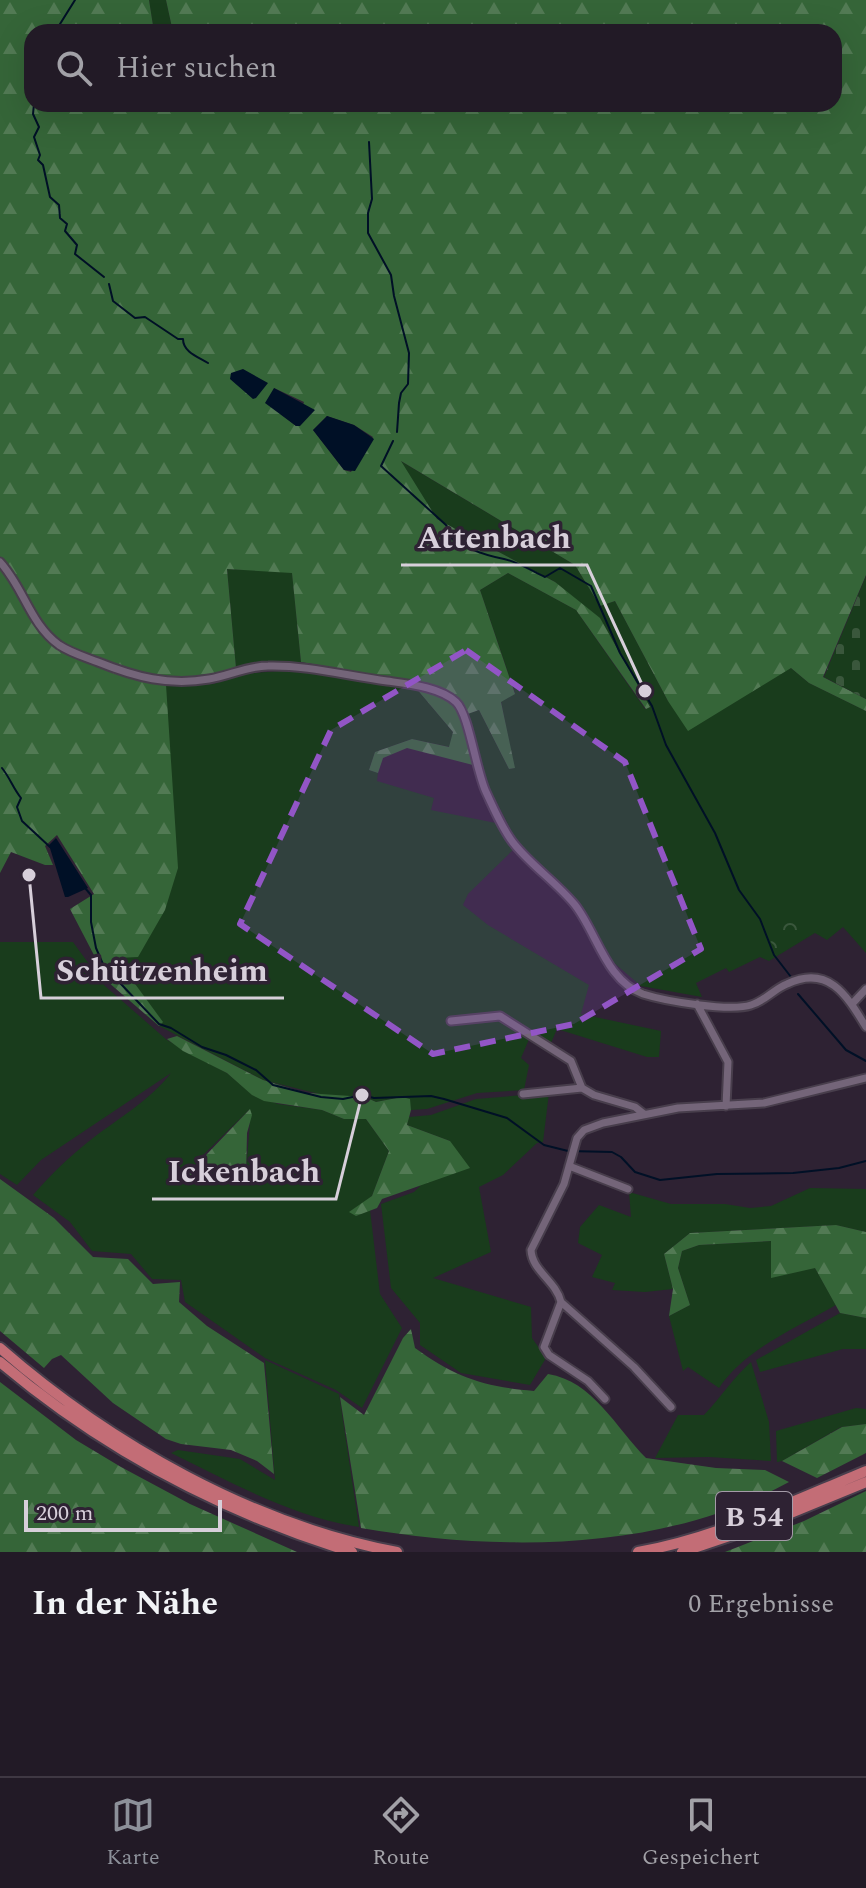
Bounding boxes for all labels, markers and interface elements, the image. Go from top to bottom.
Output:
search box [24,24,842,112]
text: Hier suchen [116,45,277,91]
icon: search [52,46,96,90]
callout: Attenbach [401,509,587,565]
text: Attenbach [417,514,571,563]
callout: Schützenheim [41,942,284,998]
text: Schützenheim [56,947,268,996]
callout: Ickenbach [152,1143,336,1199]
text: Ickenbach [168,1148,321,1197]
road number: B 54 [716,1492,792,1540]
scale bar [24,1496,222,1532]
text: 200 m [36,1497,93,1530]
text: In der Nähe [32,1578,218,1630]
text: 0 Ergebnisse [688,1584,834,1624]
tab: Karte [106,1793,160,1874]
tab: Route [372,1793,429,1874]
tab: Gespeichert [642,1793,760,1874]

